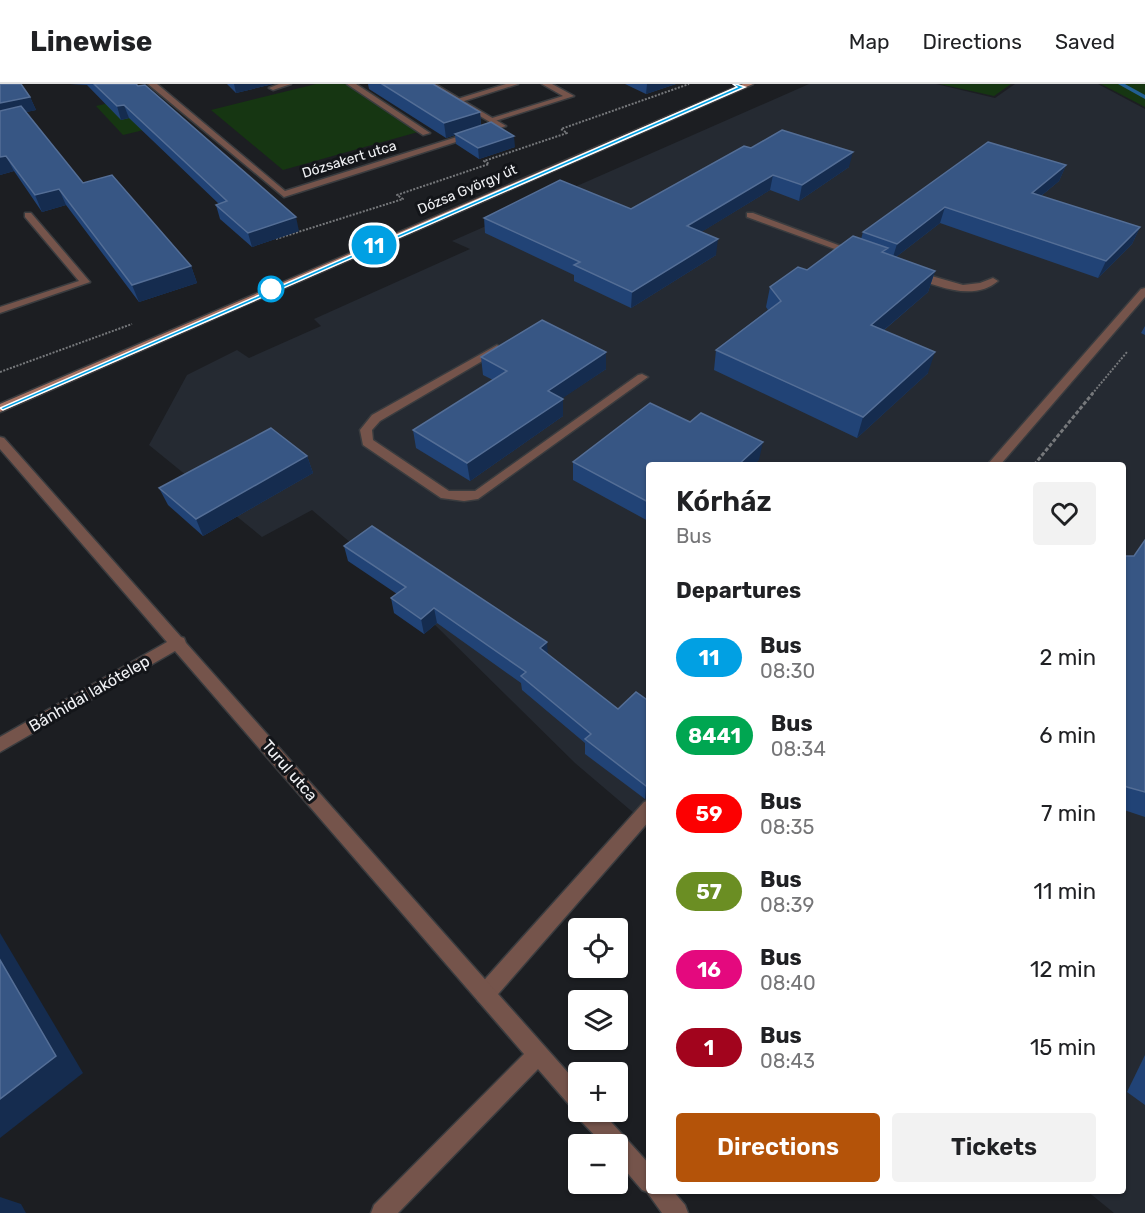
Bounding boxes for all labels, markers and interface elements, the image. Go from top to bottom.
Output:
text: Linewise [30,25,153,58]
text: Map [849,29,890,54]
text: Directions [923,29,1022,54]
text: Saved [1055,29,1115,54]
street label: Dózsakert utca [300,137,398,182]
street label: Dózsa György út [415,161,520,218]
line badge: 11 [347,226,401,264]
text: 11 [364,233,384,258]
unlabelled marker [258,276,284,302]
button: heart [1033,482,1096,545]
text: Kórház [676,485,772,518]
text: Bus [676,524,712,548]
text: Departures [676,577,801,604]
text: Bus [760,632,802,659]
text: 2 min [1039,644,1096,671]
text: 11 [699,645,719,670]
street label: Bánhidai lakótelep [25,651,153,736]
text: 08:30 [760,659,815,683]
text: Bus [771,710,813,737]
text: 6 min [1039,722,1096,749]
text: 8441 [688,723,741,748]
street label: Turul utca [258,736,321,805]
text: 08:34 [771,737,826,761]
text: Bus [760,788,802,815]
text: 7 min [1041,800,1096,827]
text: 59 [695,801,723,826]
text: 08:35 [760,815,814,839]
text: Bus [760,866,802,893]
text: 11 min [1034,878,1096,905]
text: 57 [696,879,722,904]
text: 08:39 [760,893,814,917]
map controls [568,918,628,1194]
button: locate [568,918,628,978]
text: Bus [760,944,802,971]
text: 12 min [1030,956,1096,983]
text: 16 [697,957,721,982]
text: 08:40 [760,971,816,995]
button: layers [568,990,628,1050]
text: Bus [760,1022,802,1049]
text: 15 min [1030,1034,1096,1061]
text: 1 [704,1035,714,1060]
text: 08:43 [760,1049,815,1073]
button: + [568,1062,628,1122]
button: Directions [676,1113,880,1182]
button: Tickets [892,1113,1096,1182]
button: − [568,1134,628,1194]

